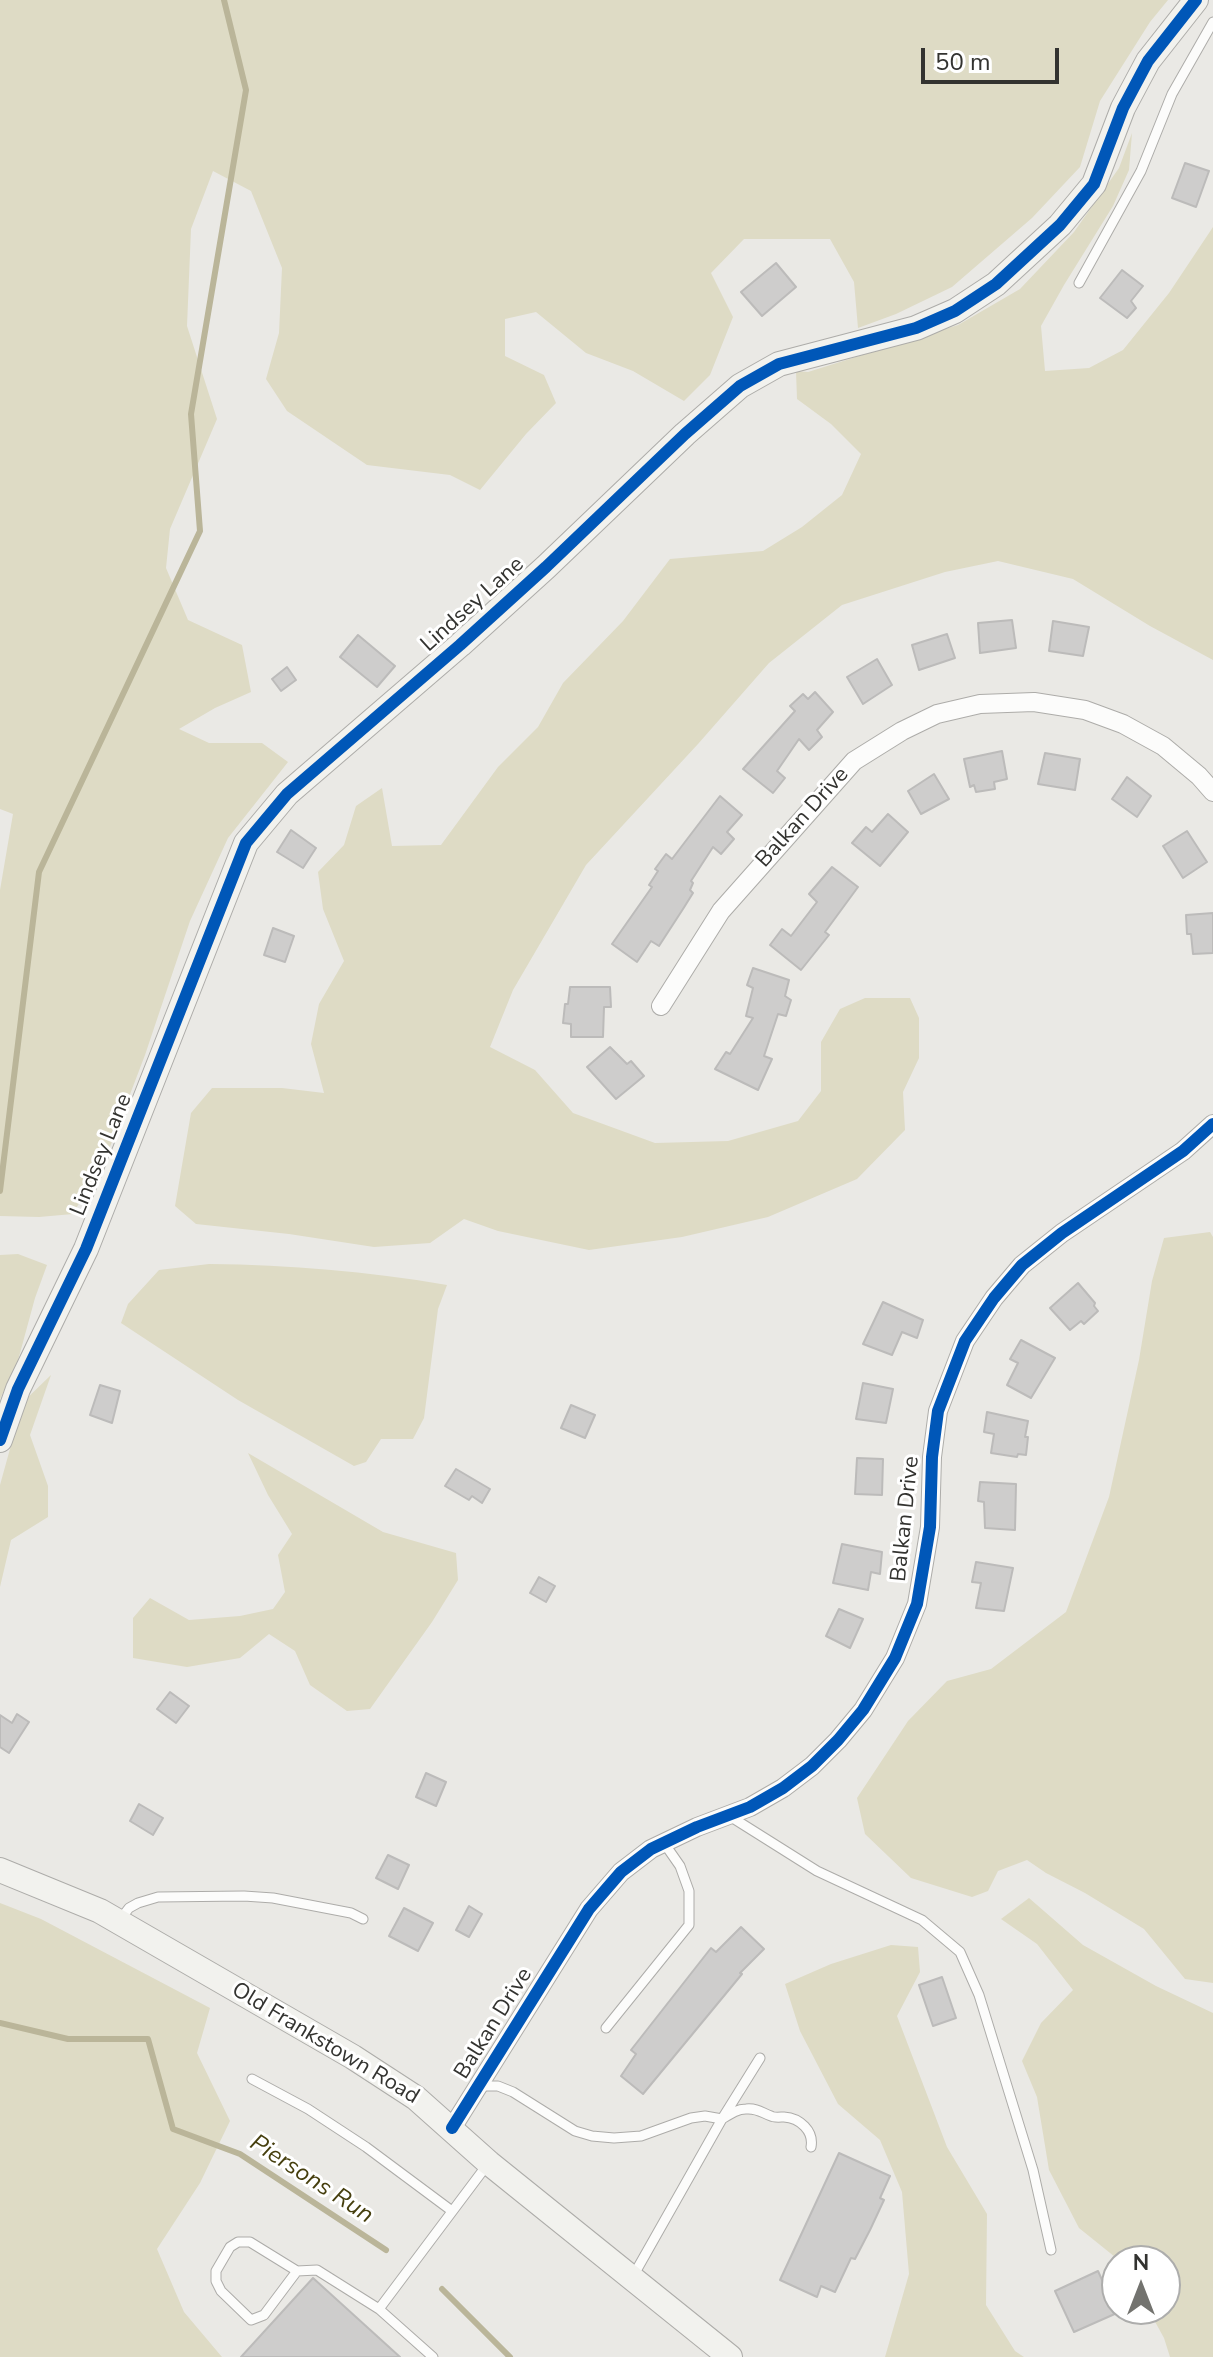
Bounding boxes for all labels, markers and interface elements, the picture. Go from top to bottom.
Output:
scale bar [925,32,1063,82]
text: 50 m [935,46,991,78]
street label: Lindsey Lane [416,552,530,658]
street label: Balkan Drive [751,762,855,874]
street label: Lindsey Lane [66,1090,138,1220]
street label: Balkan Drive [886,1455,926,1583]
street label: Balkan Drive [449,1964,539,2084]
street label: Old Frankstown Road [226,1978,424,2110]
water label: Piersons Run [244,2129,378,2231]
north arrow [1101,2245,1181,2325]
text: N [1133,2248,1149,2278]

